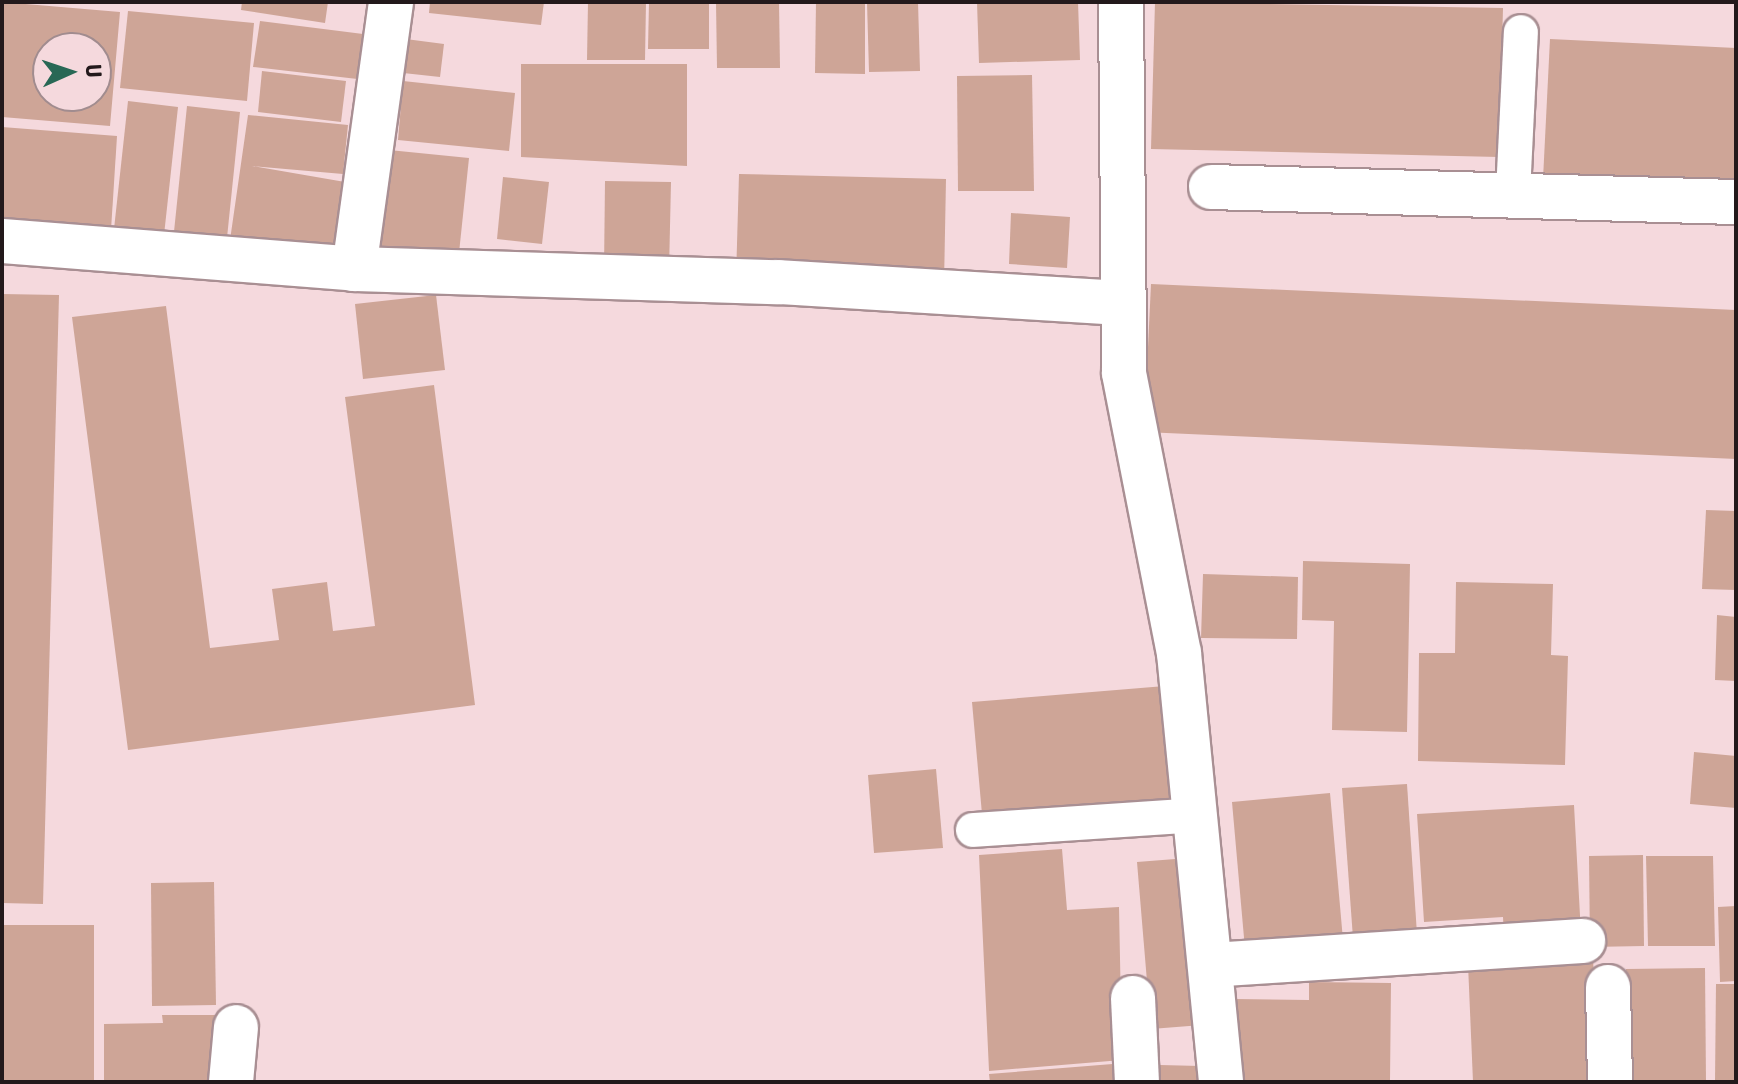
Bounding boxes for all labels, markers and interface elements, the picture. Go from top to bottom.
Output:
north arrow [32,32,112,112]
text: U [81,64,107,78]

